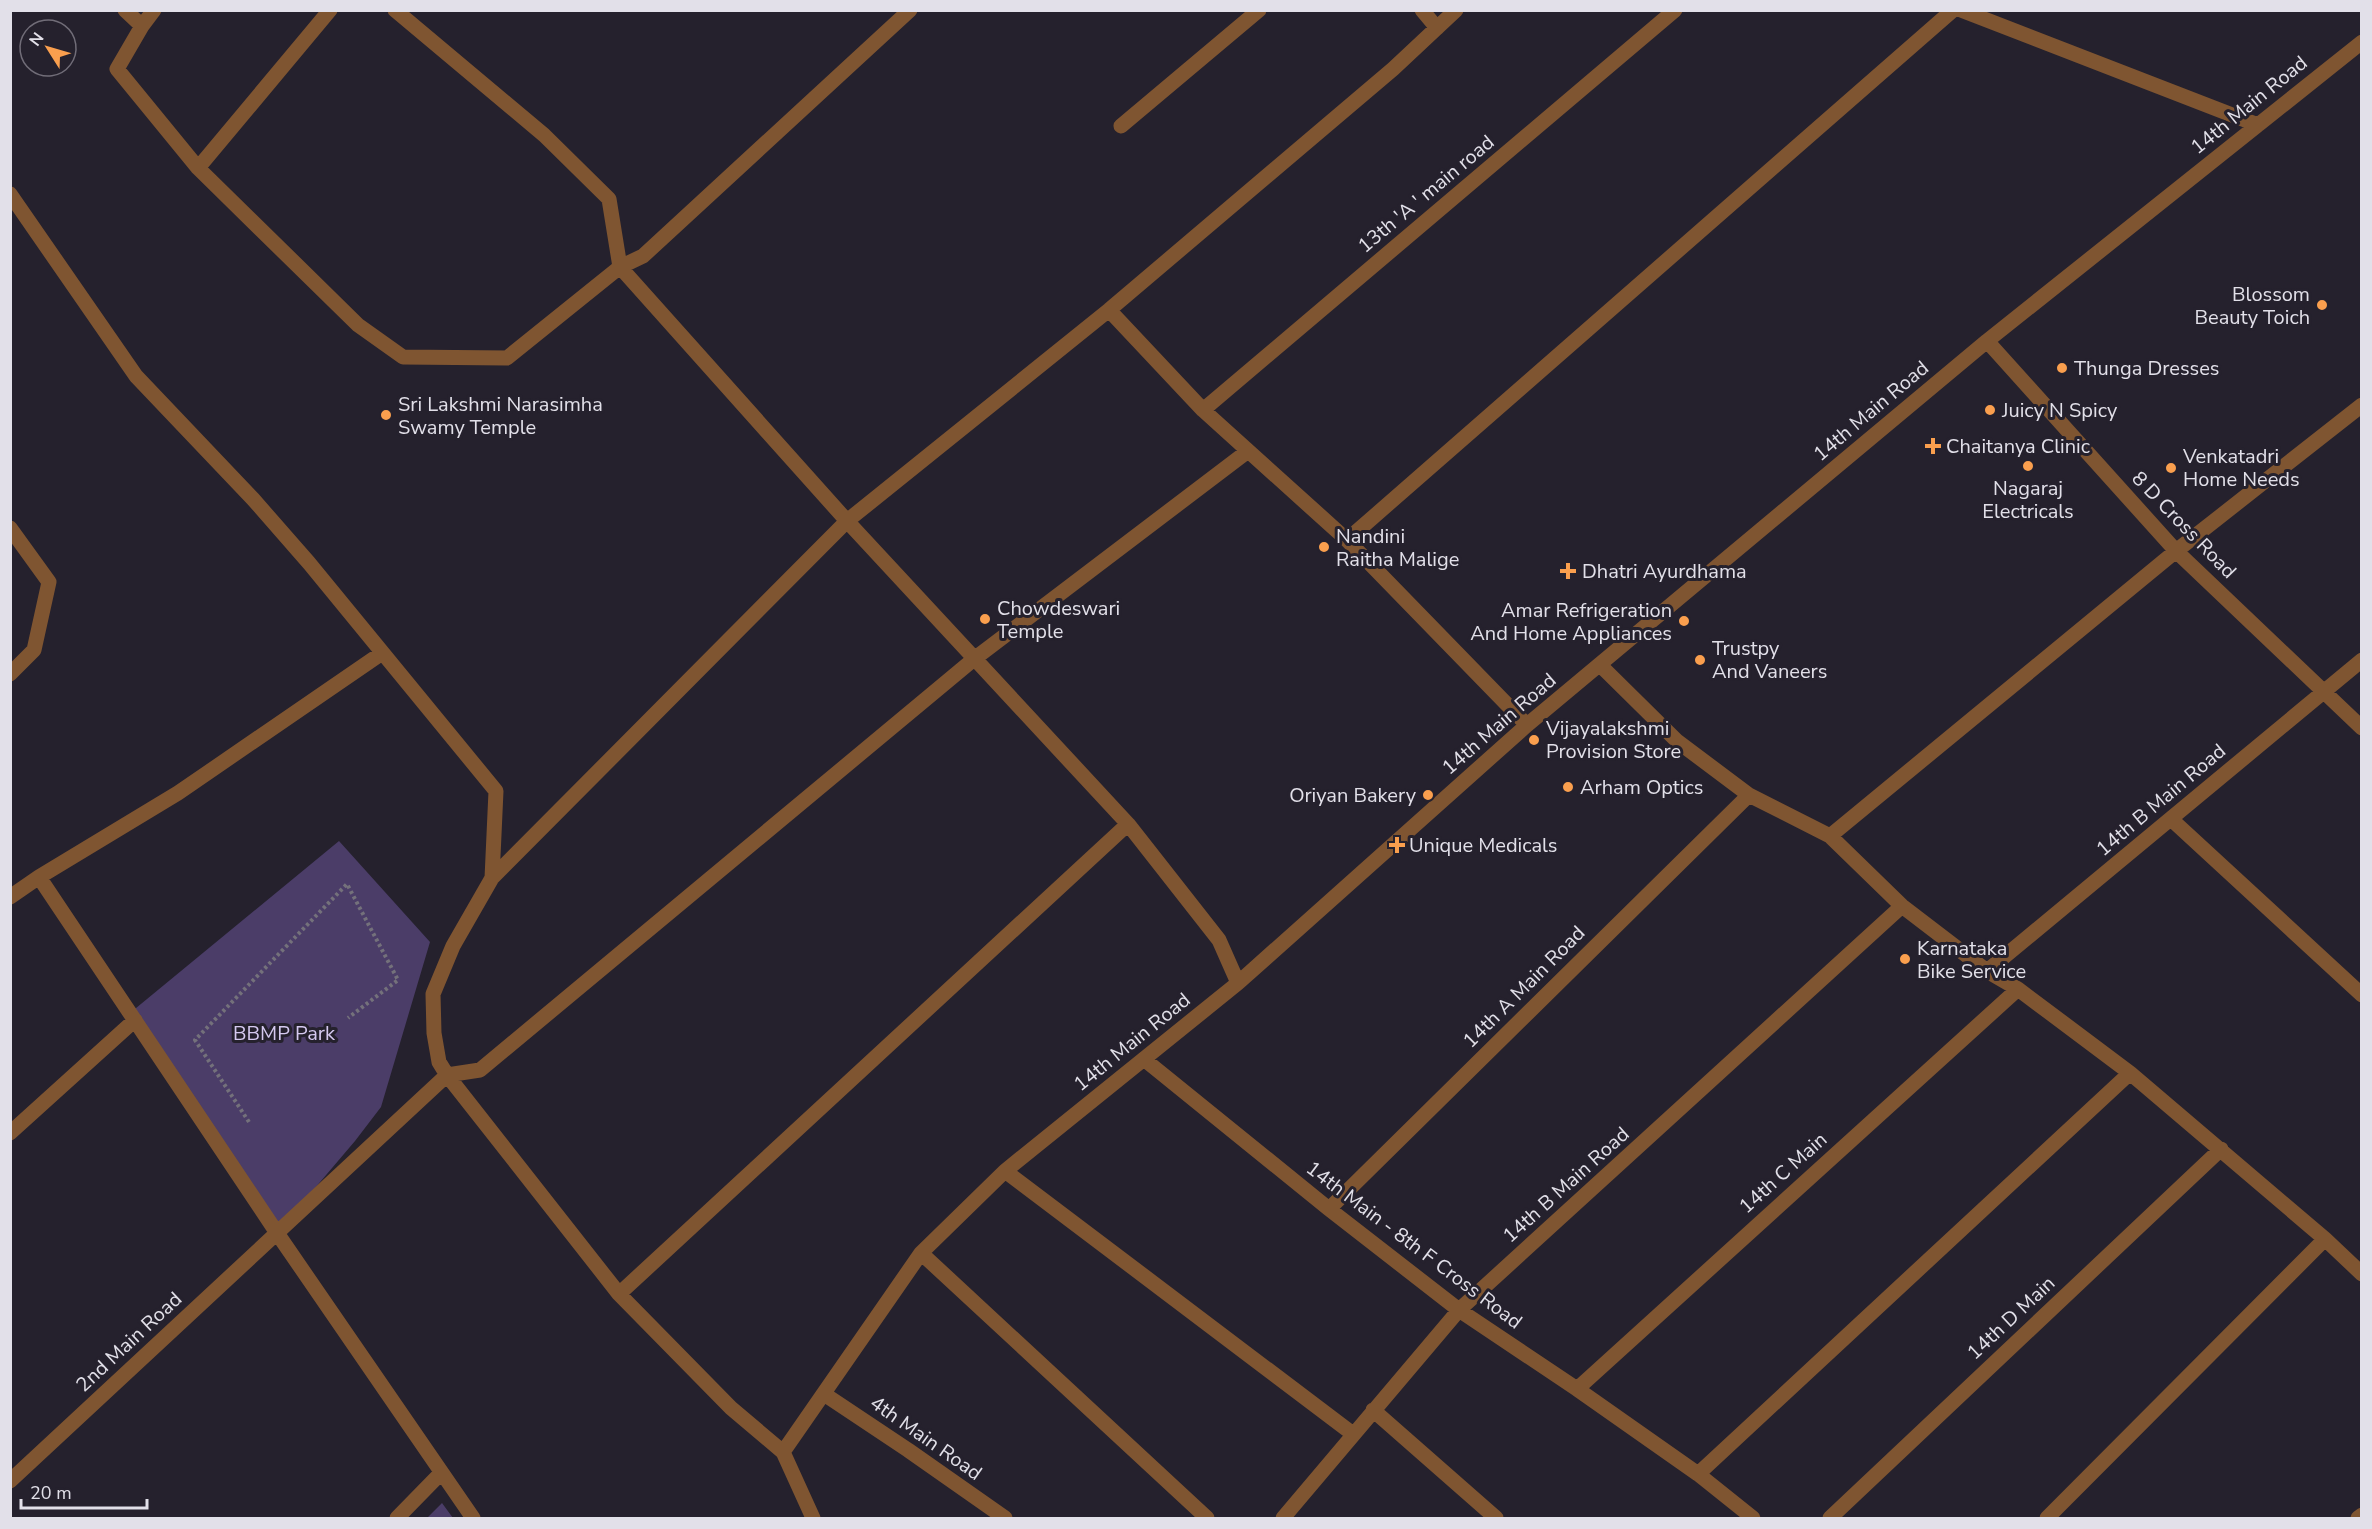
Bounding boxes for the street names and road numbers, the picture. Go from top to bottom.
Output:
street label: 14th Main Road [2185,50,2313,160]
street label: 13th 'A ' main road [1352,129,1500,259]
street label: 14th Main Road [1808,355,1934,467]
street label: 8 D Cross Road [2126,465,2242,585]
street label: 14th Main Road [1436,667,1562,781]
street label: 14th B Main Road [2090,738,2232,862]
street label: 14th A Main Road [1457,920,1591,1054]
street label: 14th Main Road [1068,987,1196,1097]
street label: 14th B Main Road [1497,1121,1635,1249]
street label: 14th C Main [1733,1126,1833,1220]
street label: 14th Main - 8th F Cross Road [1300,1155,1528,1335]
street label: 14th D Main [1961,1270,2061,1366]
street label: 2nd Main Road [70,1286,188,1398]
street label: 4th Main Road [865,1389,987,1487]

